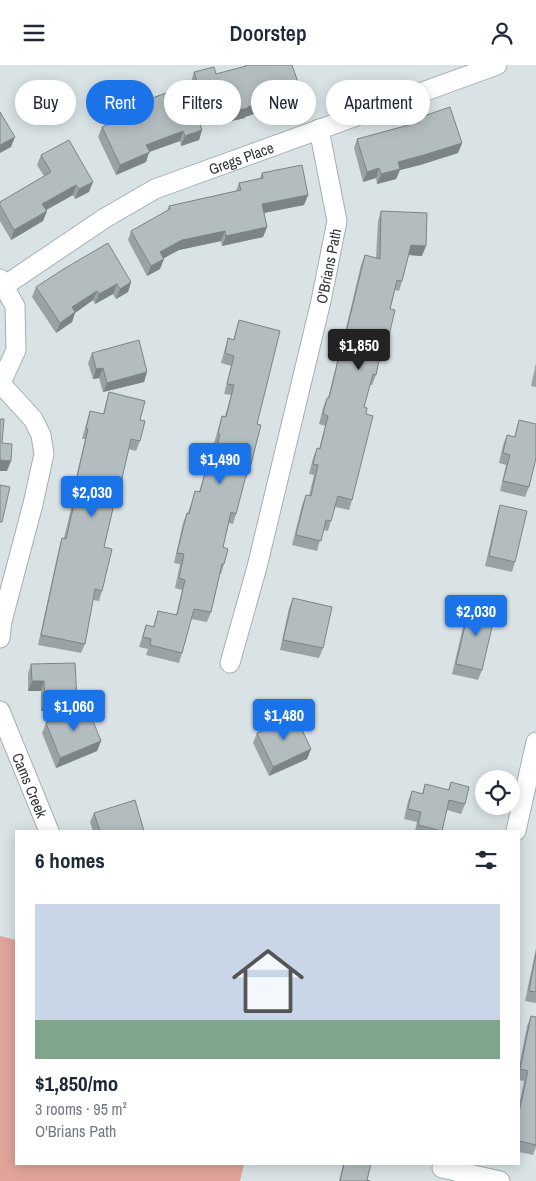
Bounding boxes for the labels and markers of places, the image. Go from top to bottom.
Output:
pin: $1,850 [318,329,400,371]
pin: $1,490 [179,443,261,485]
pin: $2,030 [51,475,133,518]
pin: $2,030 [435,595,517,637]
pin: $1,060 [33,689,115,732]
pin: $1,480 [243,699,325,741]

